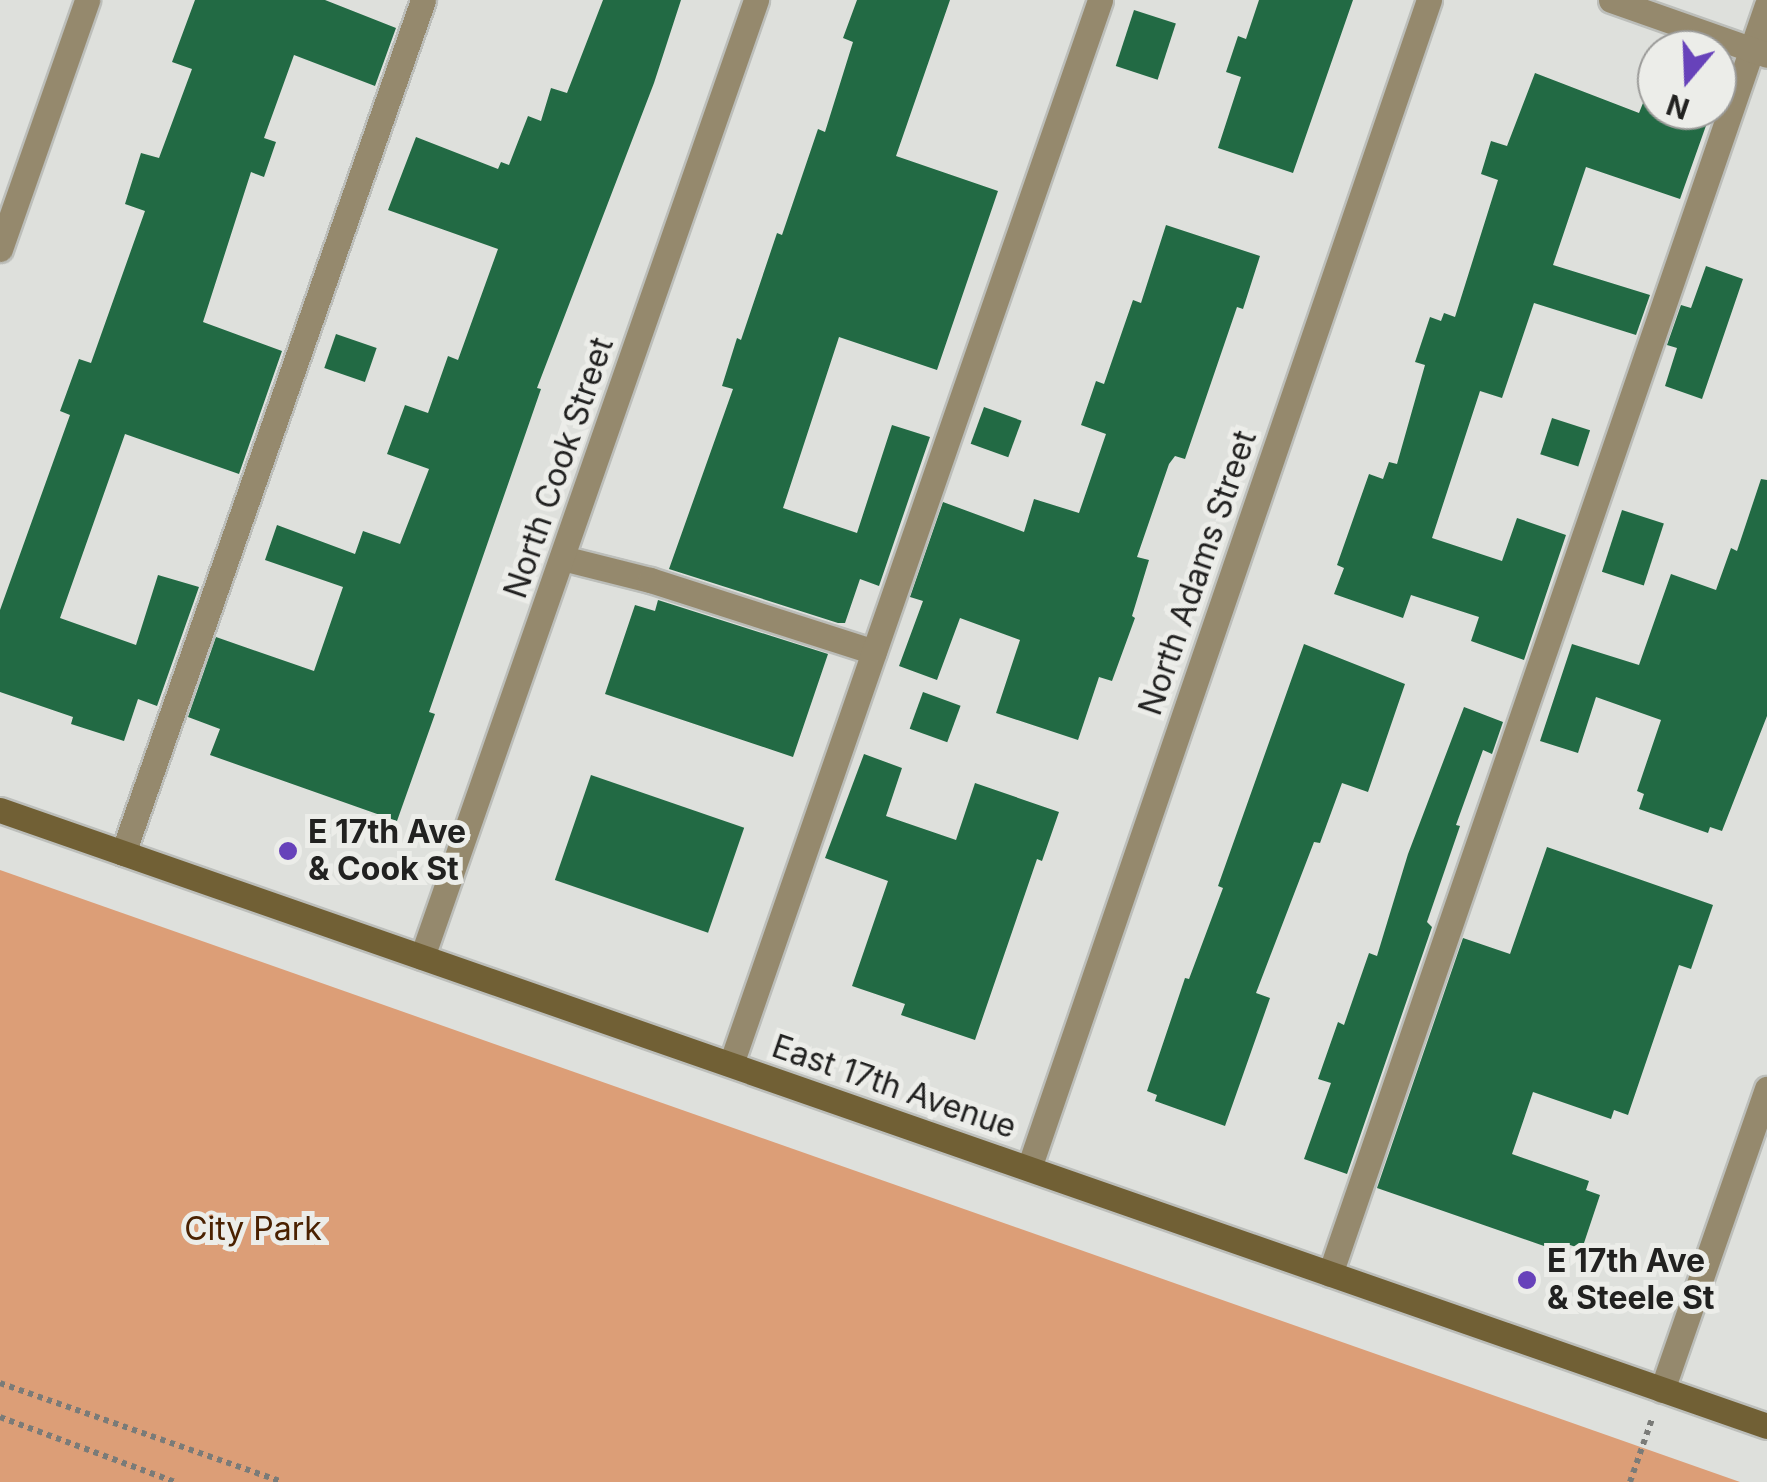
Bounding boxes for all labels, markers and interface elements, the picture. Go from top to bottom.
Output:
north arrow [1637,30,1737,130]
text: N [1662,87,1694,126]
street label: North Cook Street [496,333,622,603]
street label: North Adams Street [1131,426,1265,720]
place label: E 17th Ave & Cook St [308,814,466,889]
marker: E 17th Ave & Cook St [277,840,299,862]
street label: East 17th Avenue [767,1027,1021,1147]
park label: City Park [184,1210,322,1248]
place label: E 17th Ave & Steele St [1547,1243,1715,1318]
marker: E 17th Ave & Steele St [1516,1269,1538,1291]

